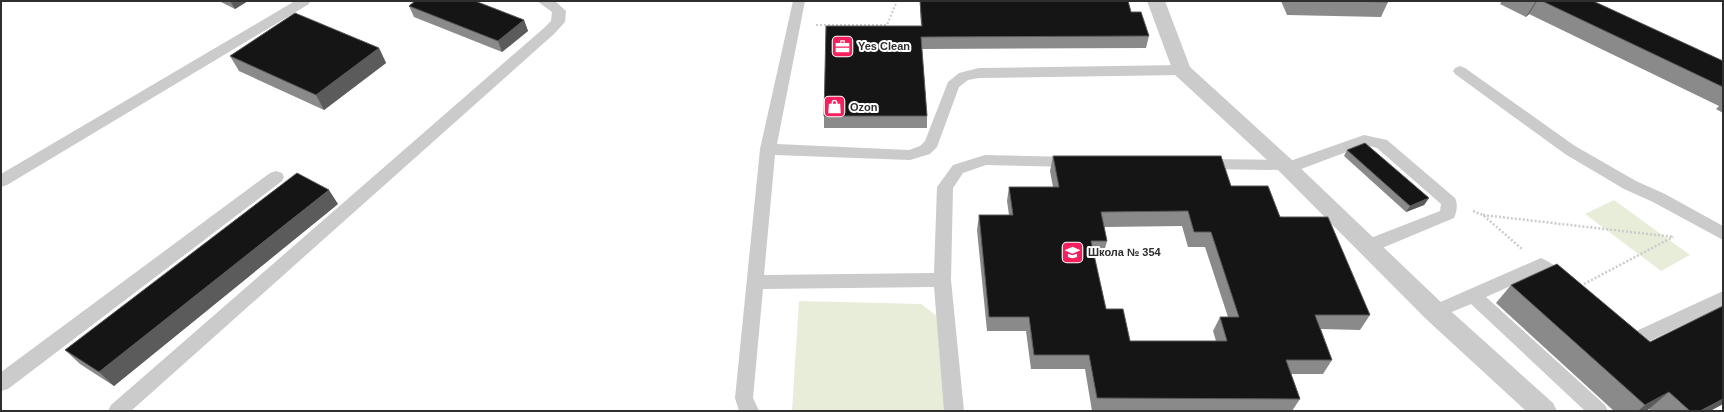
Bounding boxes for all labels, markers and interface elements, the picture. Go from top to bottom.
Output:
office icon: Yes Clean [830,33,856,59]
place label: Yes Clean [858,40,910,52]
shop icon: Ozon [822,94,848,120]
place label: Ozon [850,101,878,113]
school or university icon: Школа № 354 [1059,239,1085,265]
place label: Школа № 354 [1088,246,1162,258]

